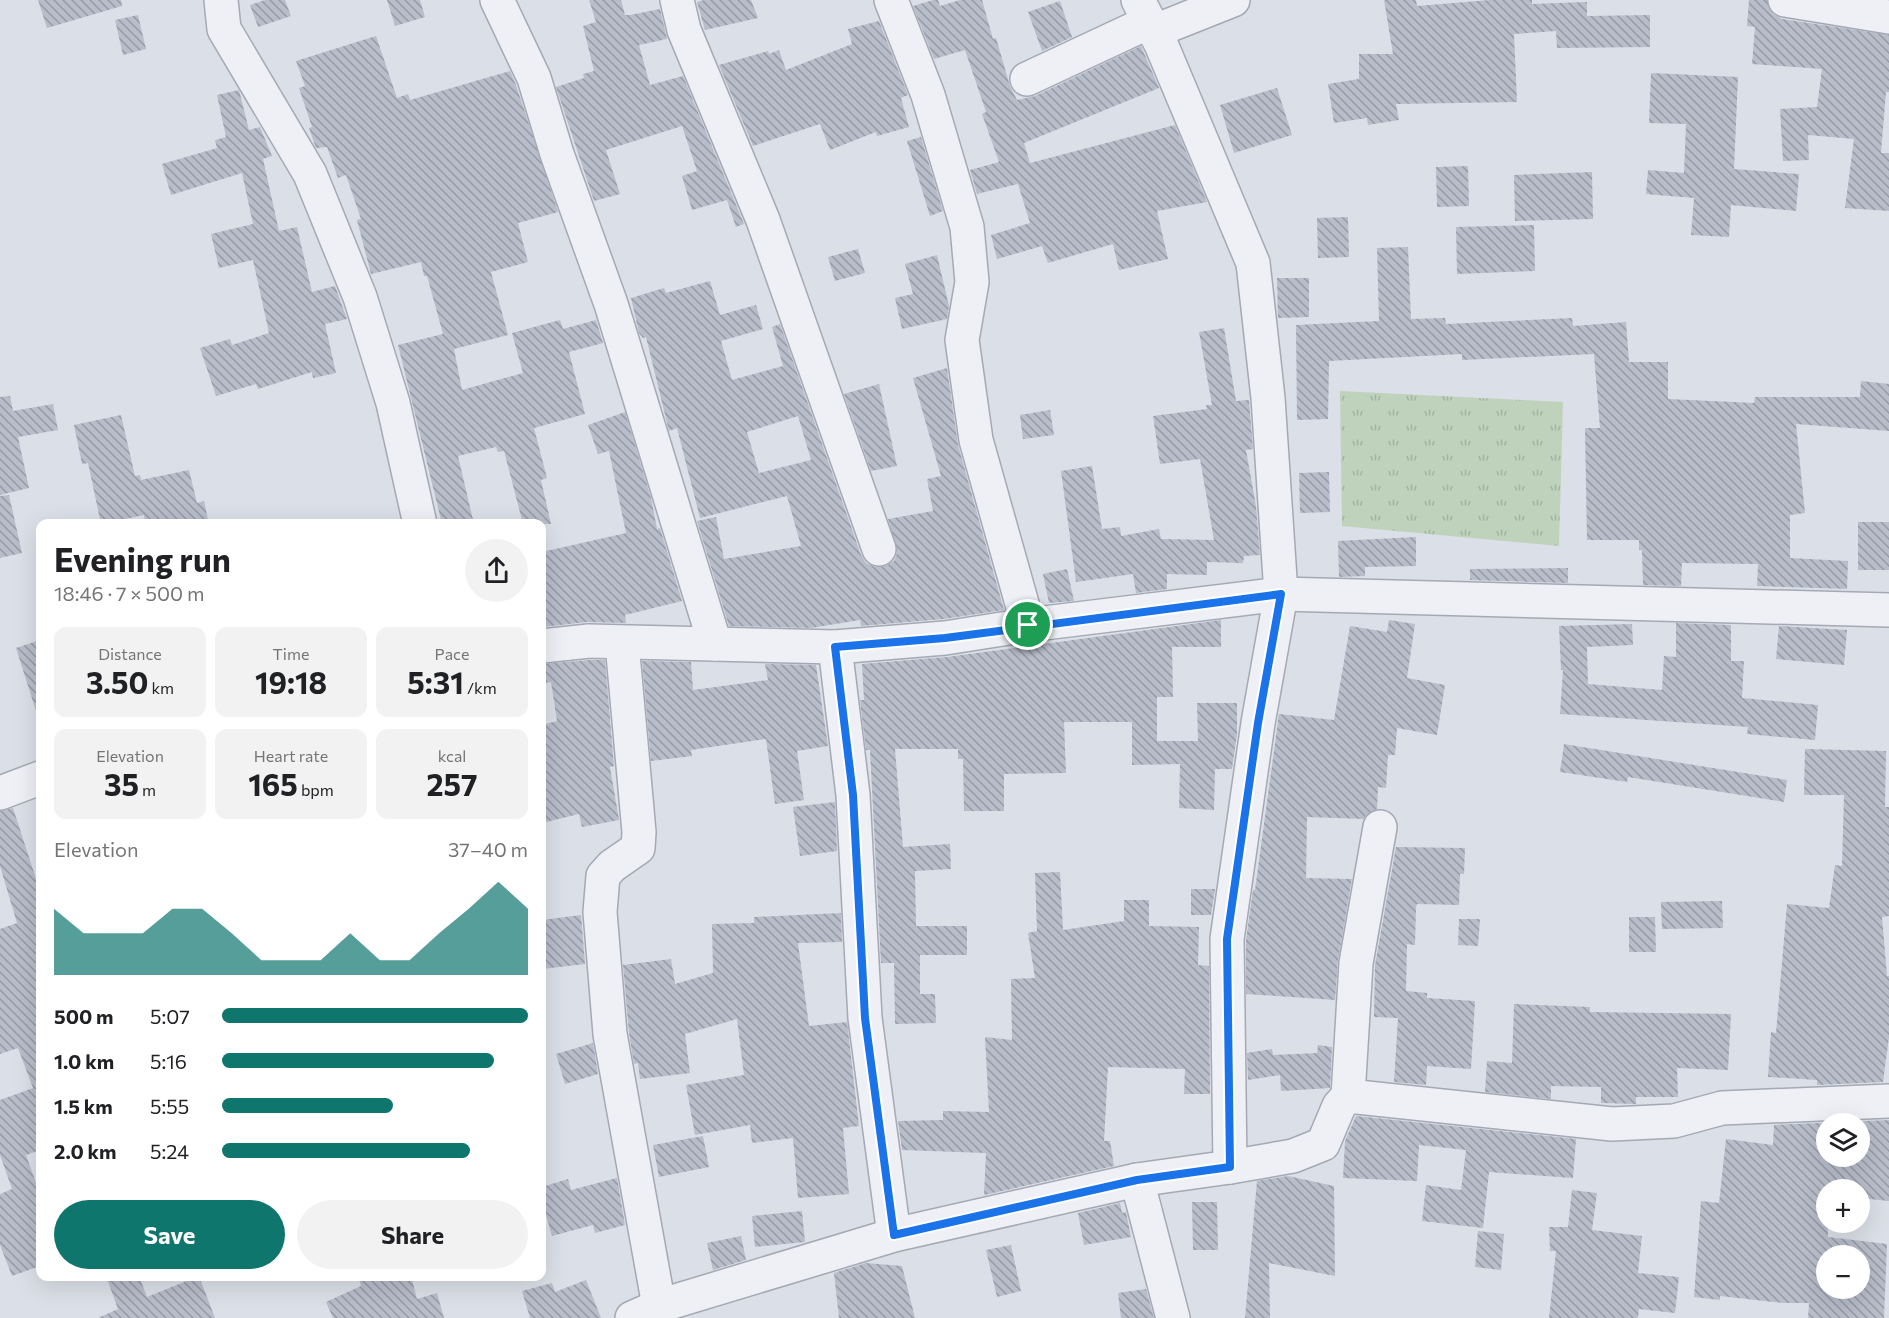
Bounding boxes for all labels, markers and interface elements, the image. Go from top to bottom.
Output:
text: Evening run [54,538,231,579]
button: share [465,539,528,602]
text: 18:46 · 7 × 500 m [54,581,204,605]
pin [1002,599,1053,650]
icon: arrive [1011,608,1044,641]
text: Distance [98,644,162,663]
text: Time [273,644,309,663]
text: Pace [435,644,469,663]
text: 3.50 [86,663,148,700]
text: 19:18 [255,663,327,700]
text: 5:31 [407,663,464,700]
text: km [148,678,174,697]
text: /km [464,678,497,697]
text: Elevation [96,746,164,765]
text: Heart rate [254,746,328,765]
text: kcal [438,746,466,765]
text: 35 [104,765,139,802]
text: 165 [248,765,298,802]
text: 257 [426,765,478,802]
text: m [139,780,156,799]
text: bpm [298,780,334,799]
text: Elevation [54,837,139,861]
text: 37–40 m [448,837,528,861]
text: 500 m [54,1004,114,1028]
text: 5:07 [150,1004,190,1028]
text: 1.0 km [54,1049,114,1073]
text: 5:16 [150,1049,187,1073]
text: 1.5 km [54,1094,113,1118]
text: 5:55 [150,1094,189,1118]
map controls [1816,1113,1870,1299]
button: layers [1816,1113,1870,1167]
text: 2.0 km [54,1139,116,1163]
text: 5:24 [150,1139,189,1163]
button: + [1816,1179,1870,1233]
button: Save [54,1200,285,1269]
button: Share [297,1200,528,1269]
button: − [1816,1245,1870,1299]

